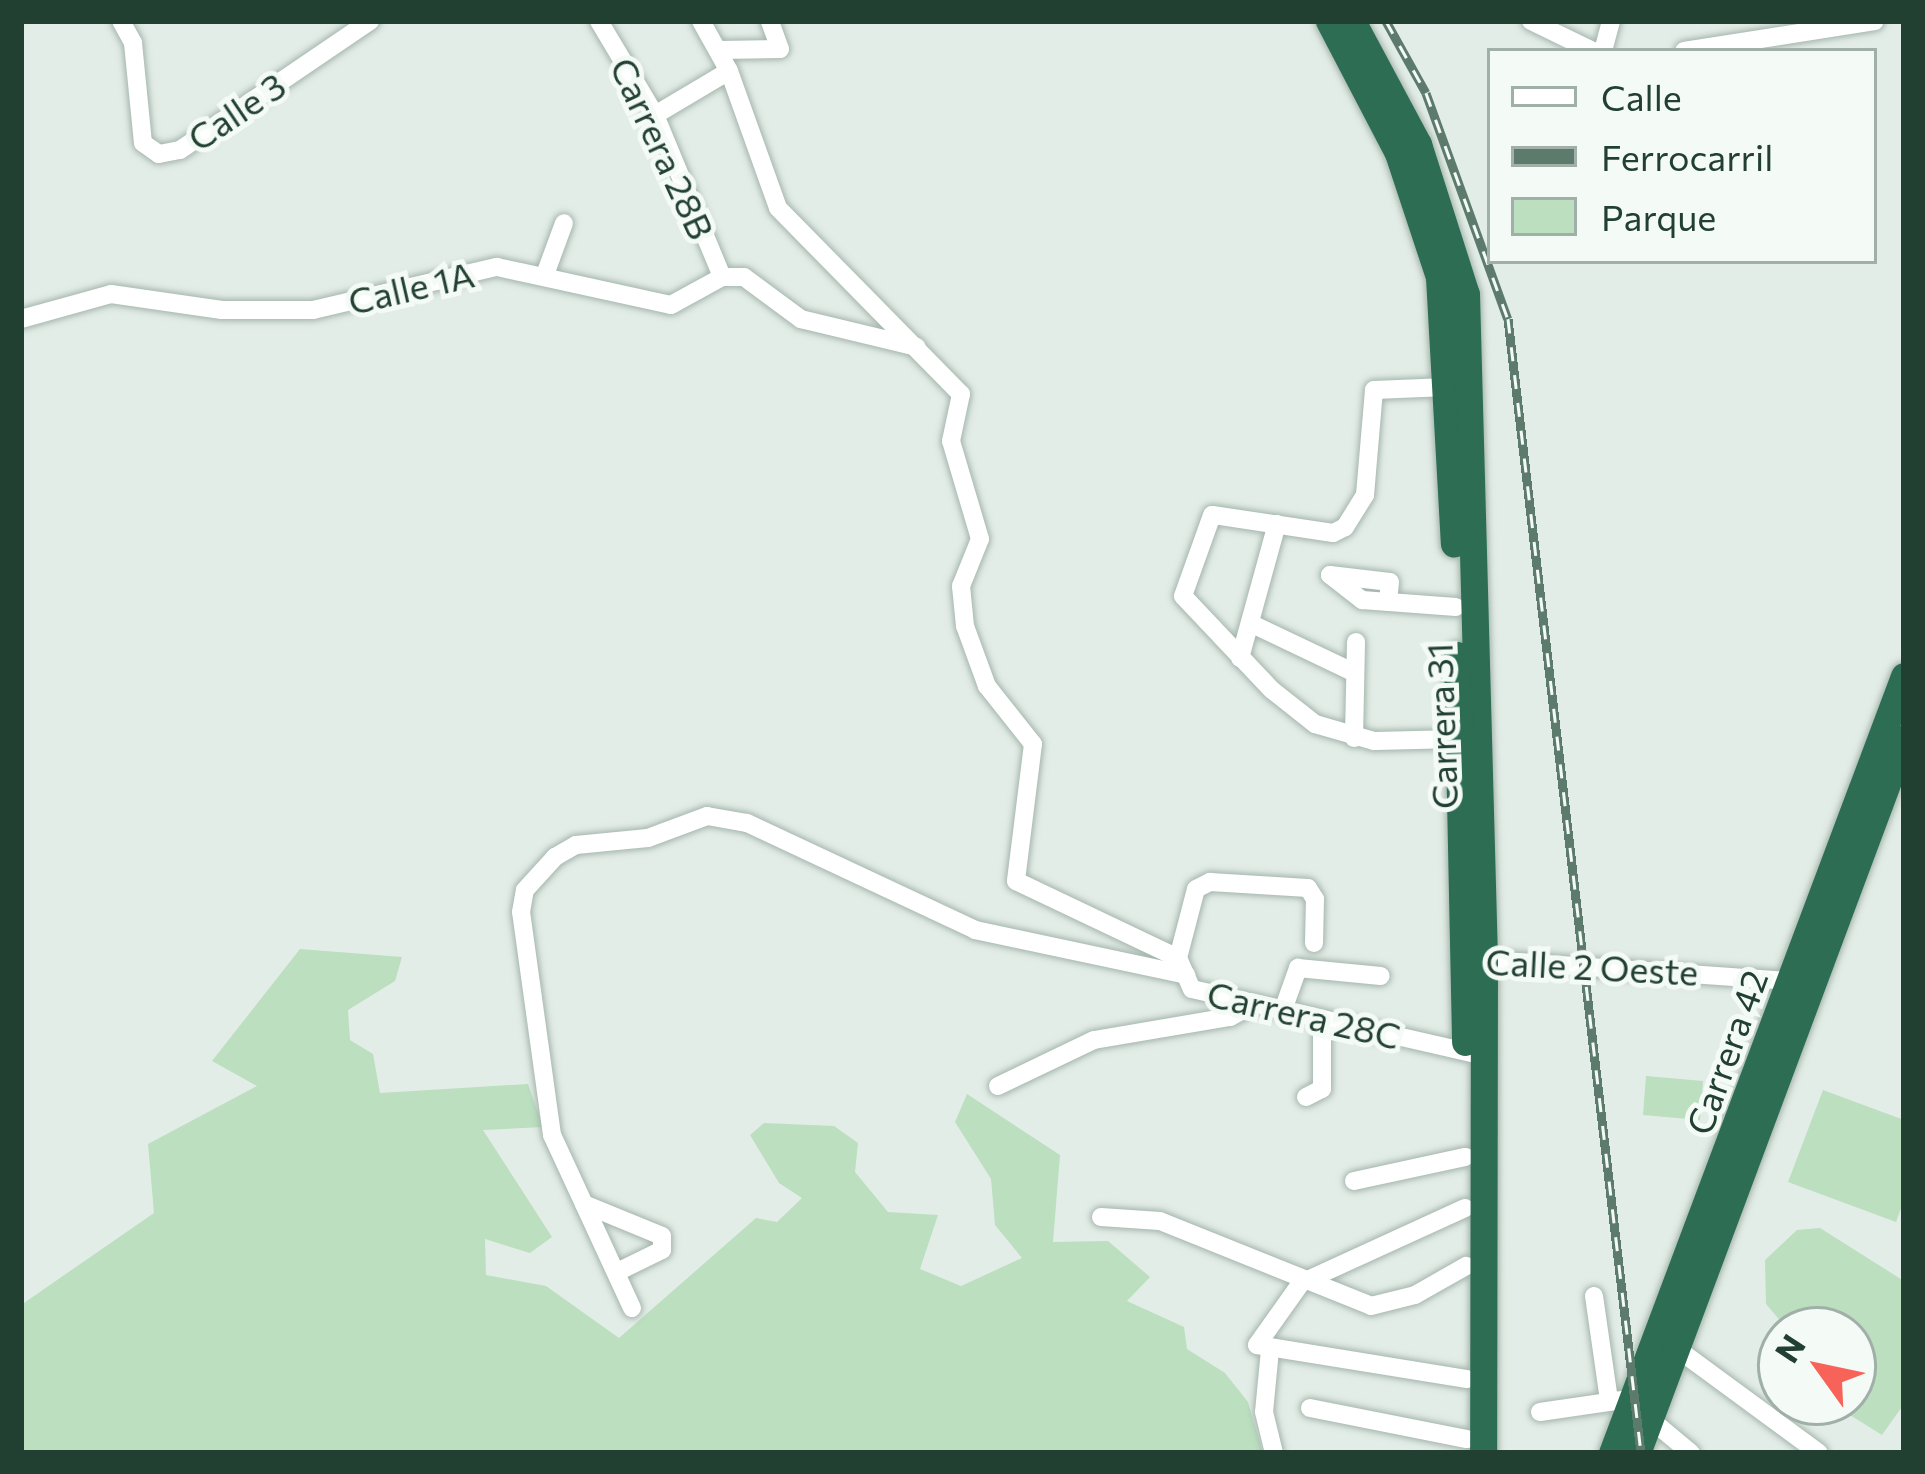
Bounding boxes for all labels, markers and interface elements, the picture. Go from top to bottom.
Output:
legend [1487,48,1877,264]
street label: Carrera 28B [602,50,724,246]
street label: Calle 3 [179,63,293,159]
text: Calle [1601,74,1682,118]
text: Ferrocarril [1601,134,1773,178]
text: Parque [1601,194,1716,238]
street label: Calle 1A [344,252,478,322]
street label: Carrera 31 [1417,642,1465,810]
street label: Calle 2 Oeste [1485,939,1699,993]
street label: Carrera 42 [1676,964,1776,1140]
street label: Carrera 28C [1203,971,1405,1057]
north arrow [1757,1306,1877,1426]
text: N [1765,1326,1813,1369]

